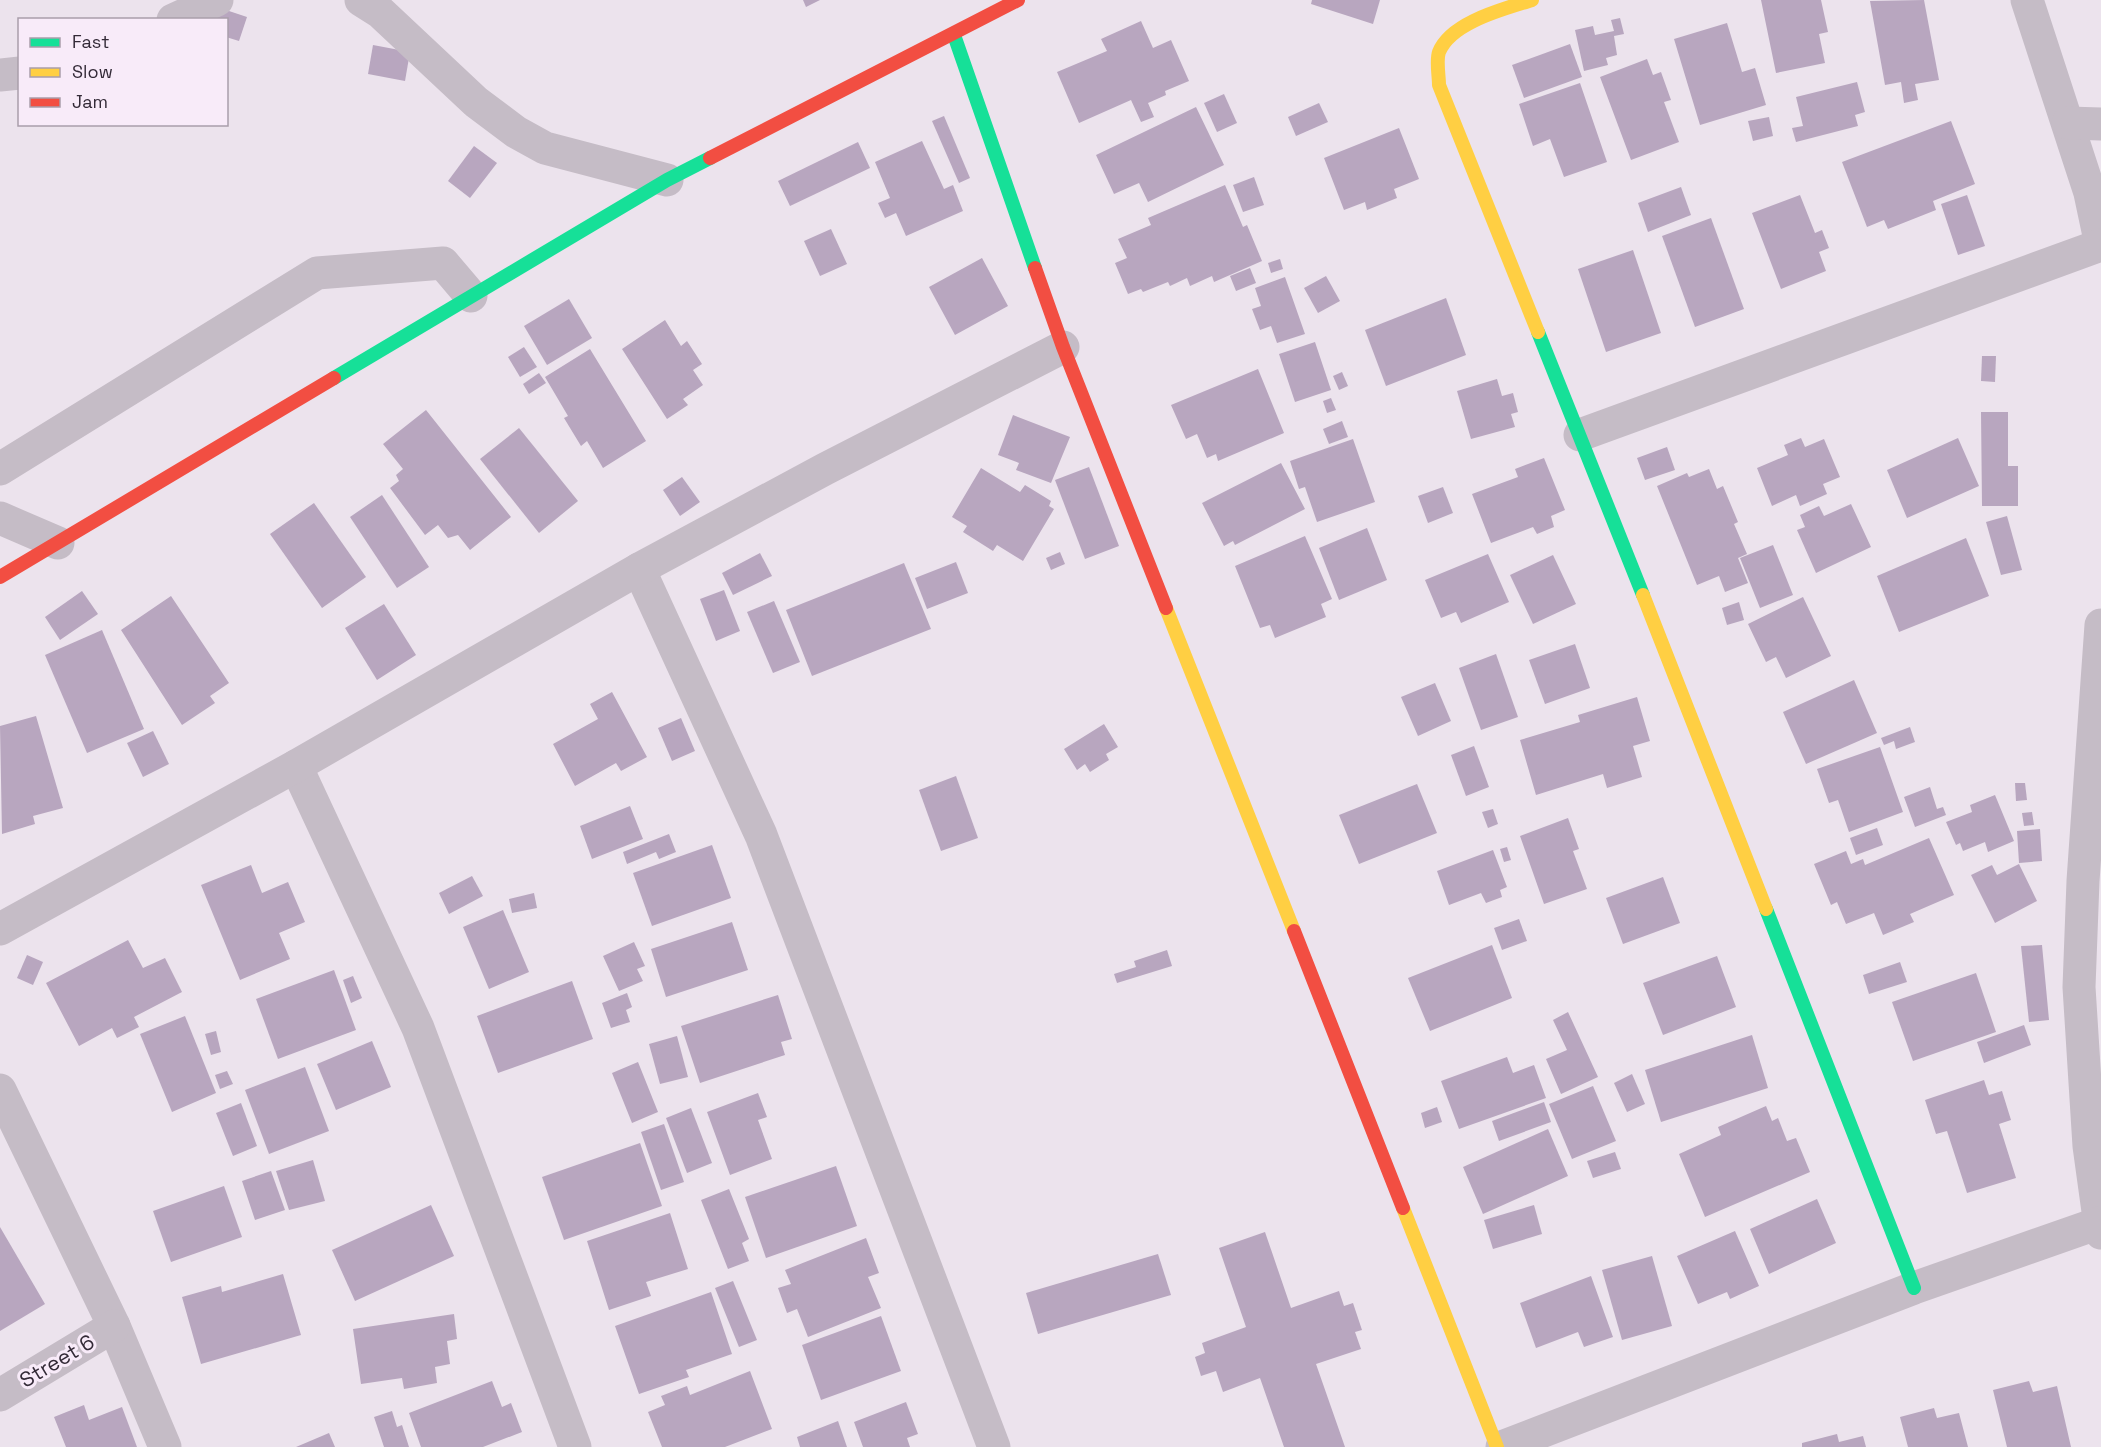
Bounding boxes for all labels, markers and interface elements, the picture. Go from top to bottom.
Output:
legend [18,18,228,126]
text: Fast [72,30,109,53]
text: Slow [72,60,113,83]
text: Jam [72,90,108,113]
street label: Street 6 [14,1328,99,1393]

